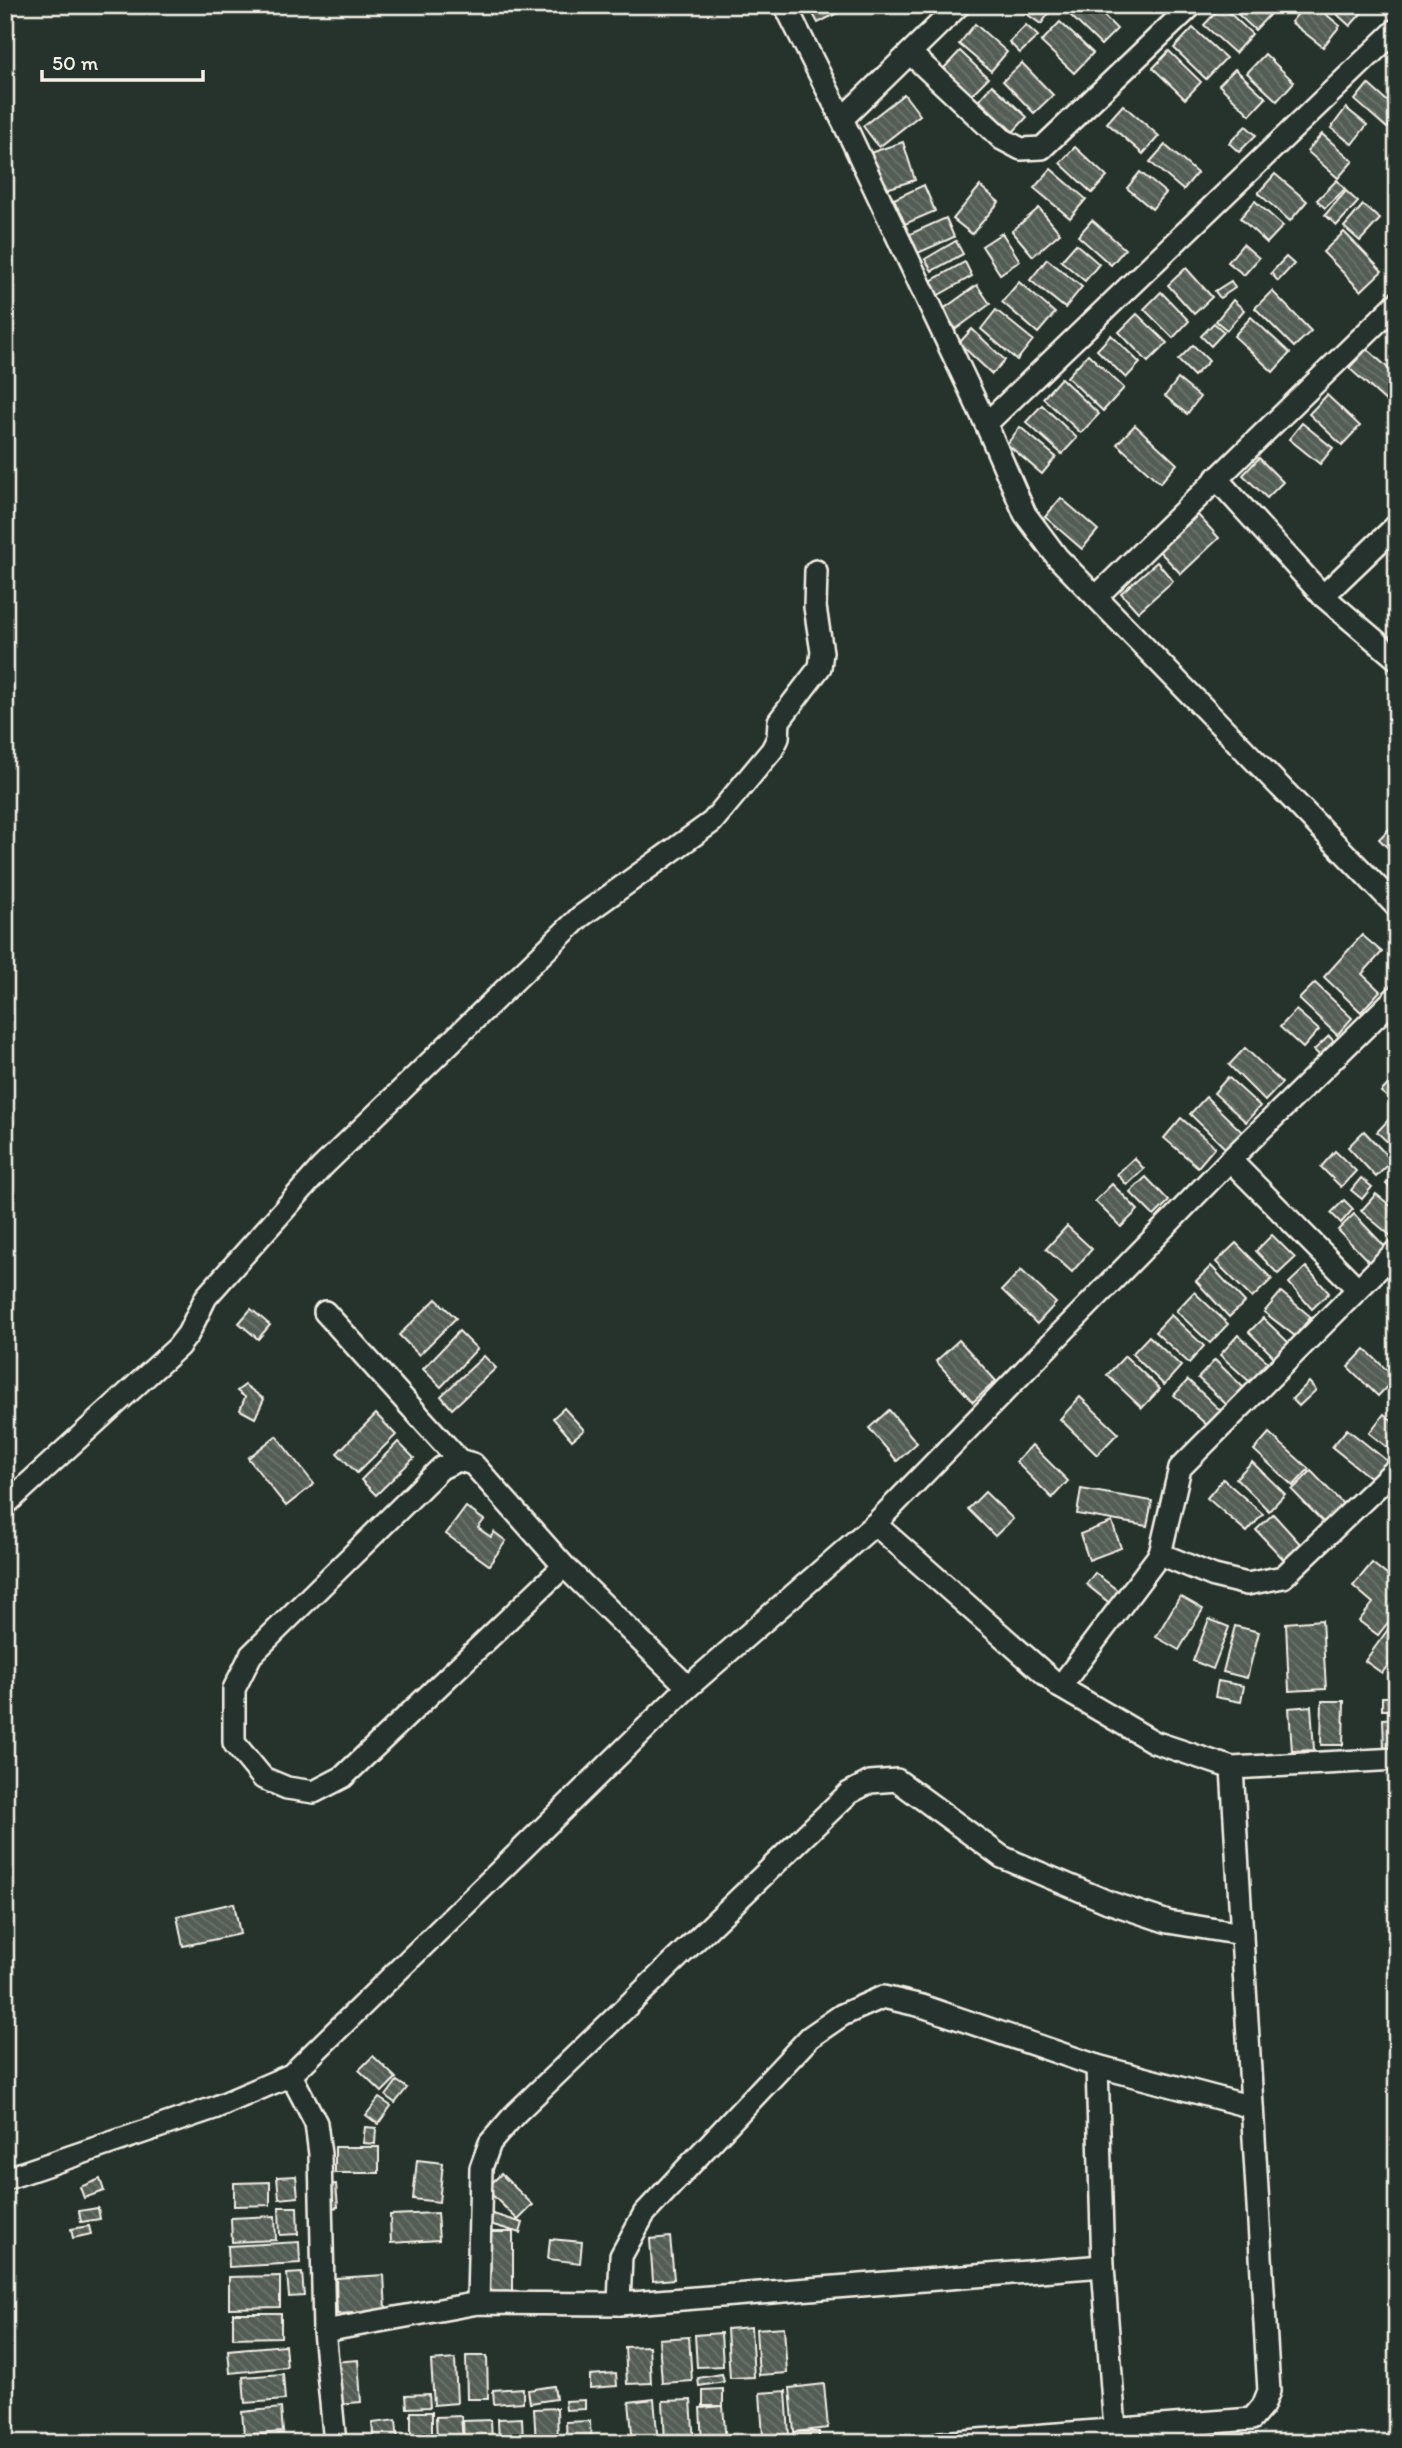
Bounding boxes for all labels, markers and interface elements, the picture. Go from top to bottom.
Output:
scale bar [42,38,203,82]
text: 50 m [52,50,99,75]

